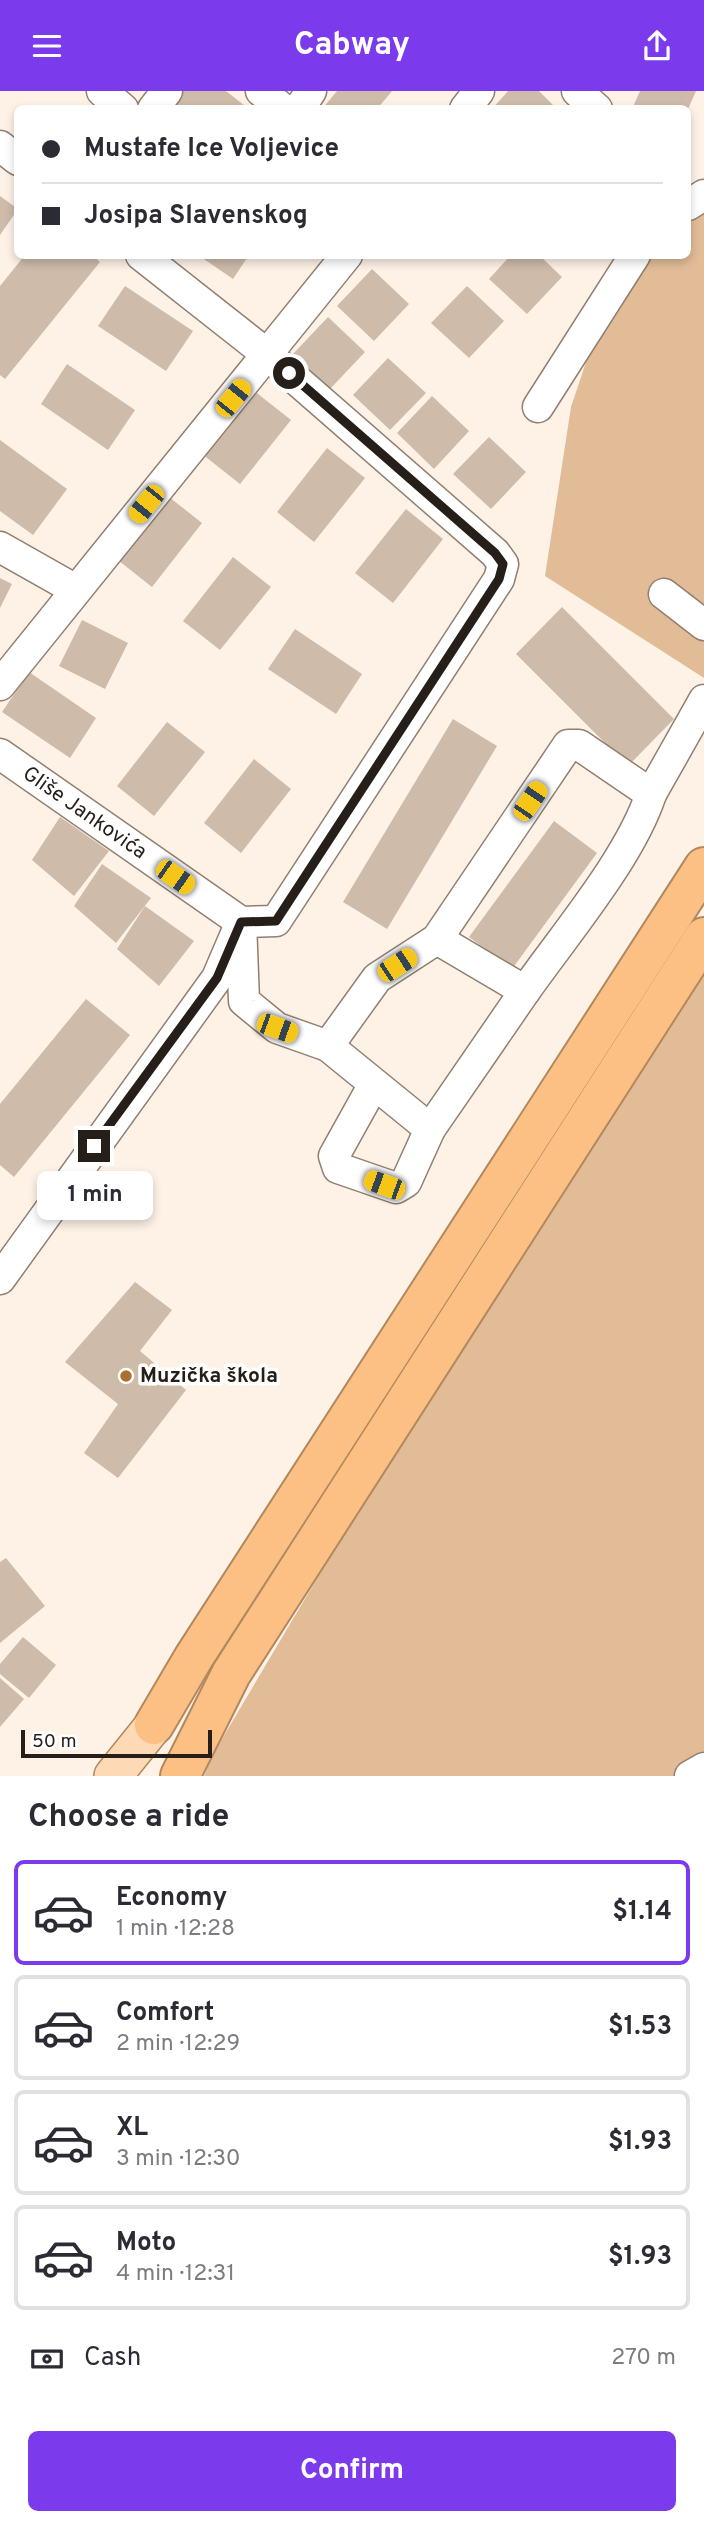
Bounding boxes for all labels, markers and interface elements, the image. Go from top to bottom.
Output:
text: Cabway [294,26,410,66]
icon: menu [28,27,66,65]
icon: share [638,27,676,65]
text: Mustafe Ice Voljevice [84,133,339,166]
text: Josipa Slavenskog [84,200,308,233]
route start [273,357,305,389]
car [212,375,255,421]
car [125,481,168,527]
street label: Gliše Jankovića [17,760,152,866]
car [510,778,551,824]
car [152,856,199,898]
car [374,945,421,985]
car [254,1011,301,1045]
route end [78,1130,110,1162]
car [361,1168,408,1202]
callout: 1 min [36,1171,152,1219]
text: 1 min [67,1181,123,1210]
place label: Muzička škola [140,1363,278,1390]
marker: Muzička škola [118,1368,134,1384]
scale bar [21,1727,212,1759]
text: 50 m [32,1730,77,1754]
text: Choose a ride [28,1798,229,1838]
icon: car [32,1881,95,1944]
text: Economy [116,1882,227,1915]
text: $1.14 [612,1896,672,1929]
text: 1 min · 12:28 [116,1915,235,1944]
icon: car [32,1996,95,2059]
text: Comfort [116,1997,214,2030]
text: $1.53 [608,2011,672,2044]
text: 2 min · 12:29 [116,2030,240,2059]
icon: car [32,2111,95,2174]
text: XL [116,2112,148,2145]
text: $1.93 [608,2126,672,2159]
text: 3 min · 12:30 [116,2145,241,2174]
icon: car [32,2226,95,2289]
text: Moto [116,2227,176,2260]
text: $1.93 [608,2241,672,2274]
text: 4 min · 12:31 [116,2260,235,2289]
icon: cash [28,2340,66,2378]
text: Cash [84,2342,141,2375]
text: 270 m [611,2344,676,2373]
button: Confirm [28,2431,676,2511]

